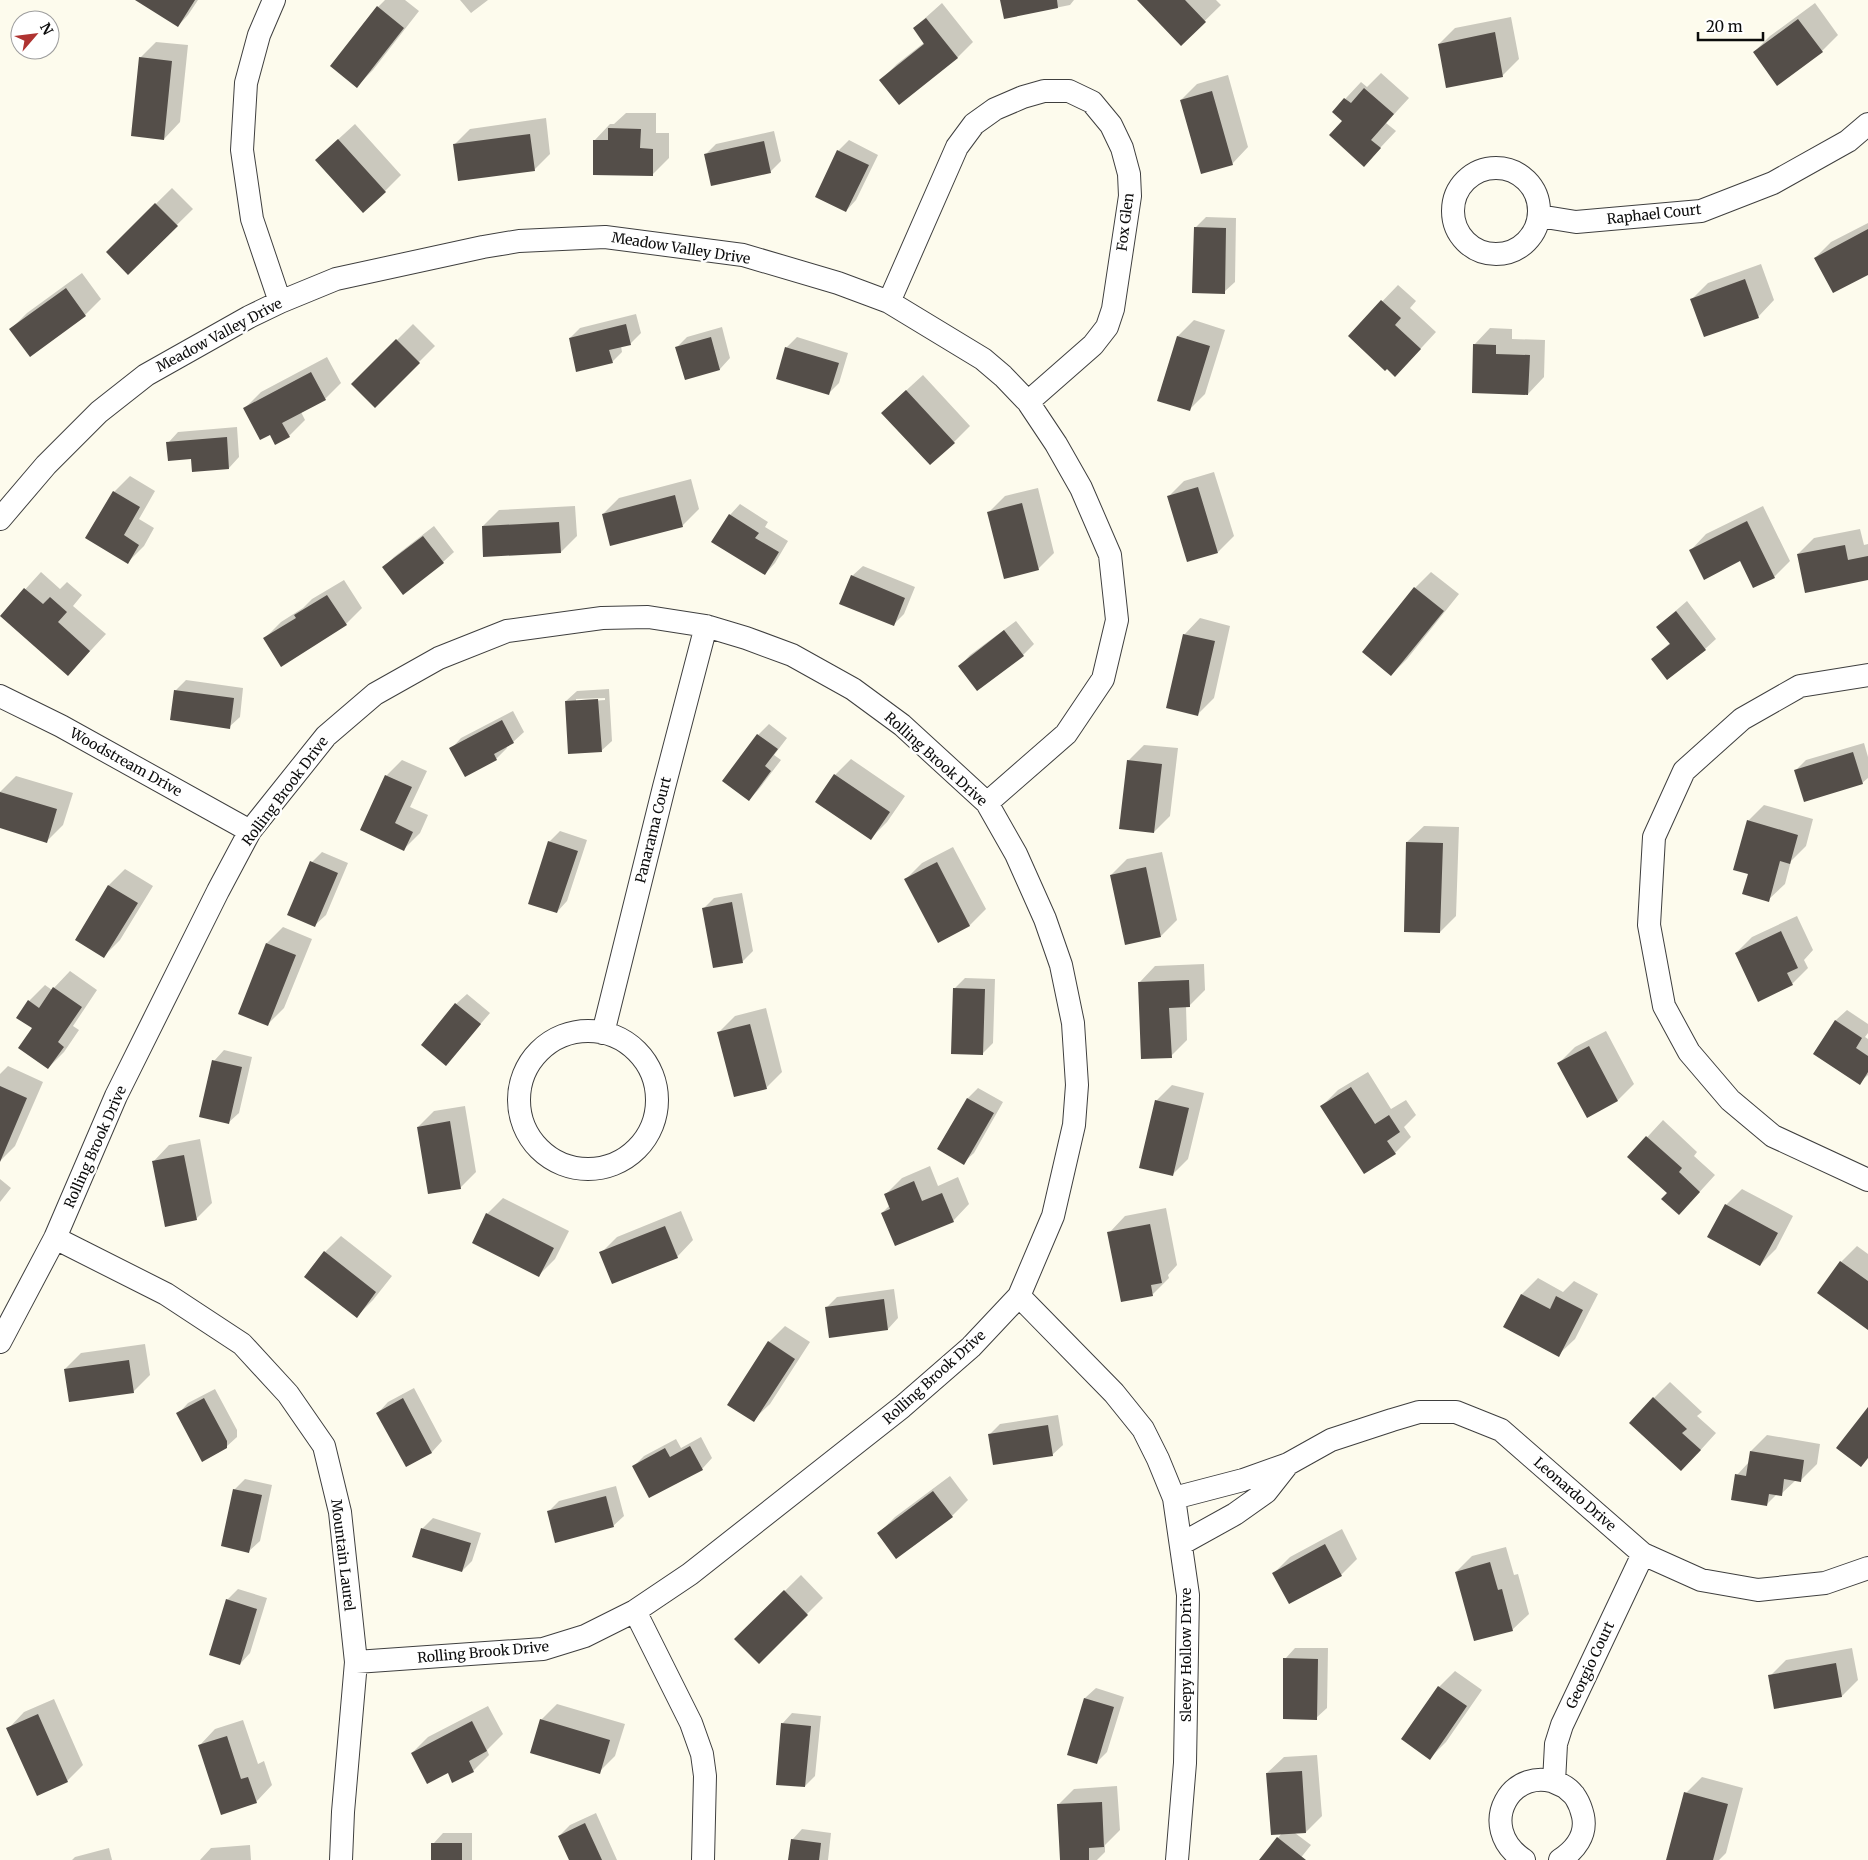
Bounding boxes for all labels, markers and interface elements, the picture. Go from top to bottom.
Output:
north arrow [10,10,60,60]
scale bar [1698,10,1763,42]
text: 20 m [1706,17,1743,36]
text: N [36,20,57,38]
street label: Fox Glen [1112,192,1138,252]
street label: Raphael Court [1606,200,1703,228]
street label: Meadow Valley Drive [610,228,752,268]
street label: Meadow Valley Drive [153,294,285,376]
street label: Rolling Brook Drive [881,708,991,810]
street label: Woodstream Drive [66,723,185,800]
street label: Rolling Brook Drive [238,733,332,849]
street label: Panarama Court [631,774,675,885]
street label: Rolling Brook Drive [60,1083,130,1211]
street label: Rolling Brook Drive [879,1326,989,1428]
street label: Leonardo Drive [1530,1453,1620,1535]
street label: Mountain Laurel [327,1498,359,1613]
street label: Sleepy Hollow Drive [1177,1588,1195,1722]
street label: Georgio Court [1562,1618,1618,1712]
street label: Rolling Brook Drive [416,1637,550,1667]

